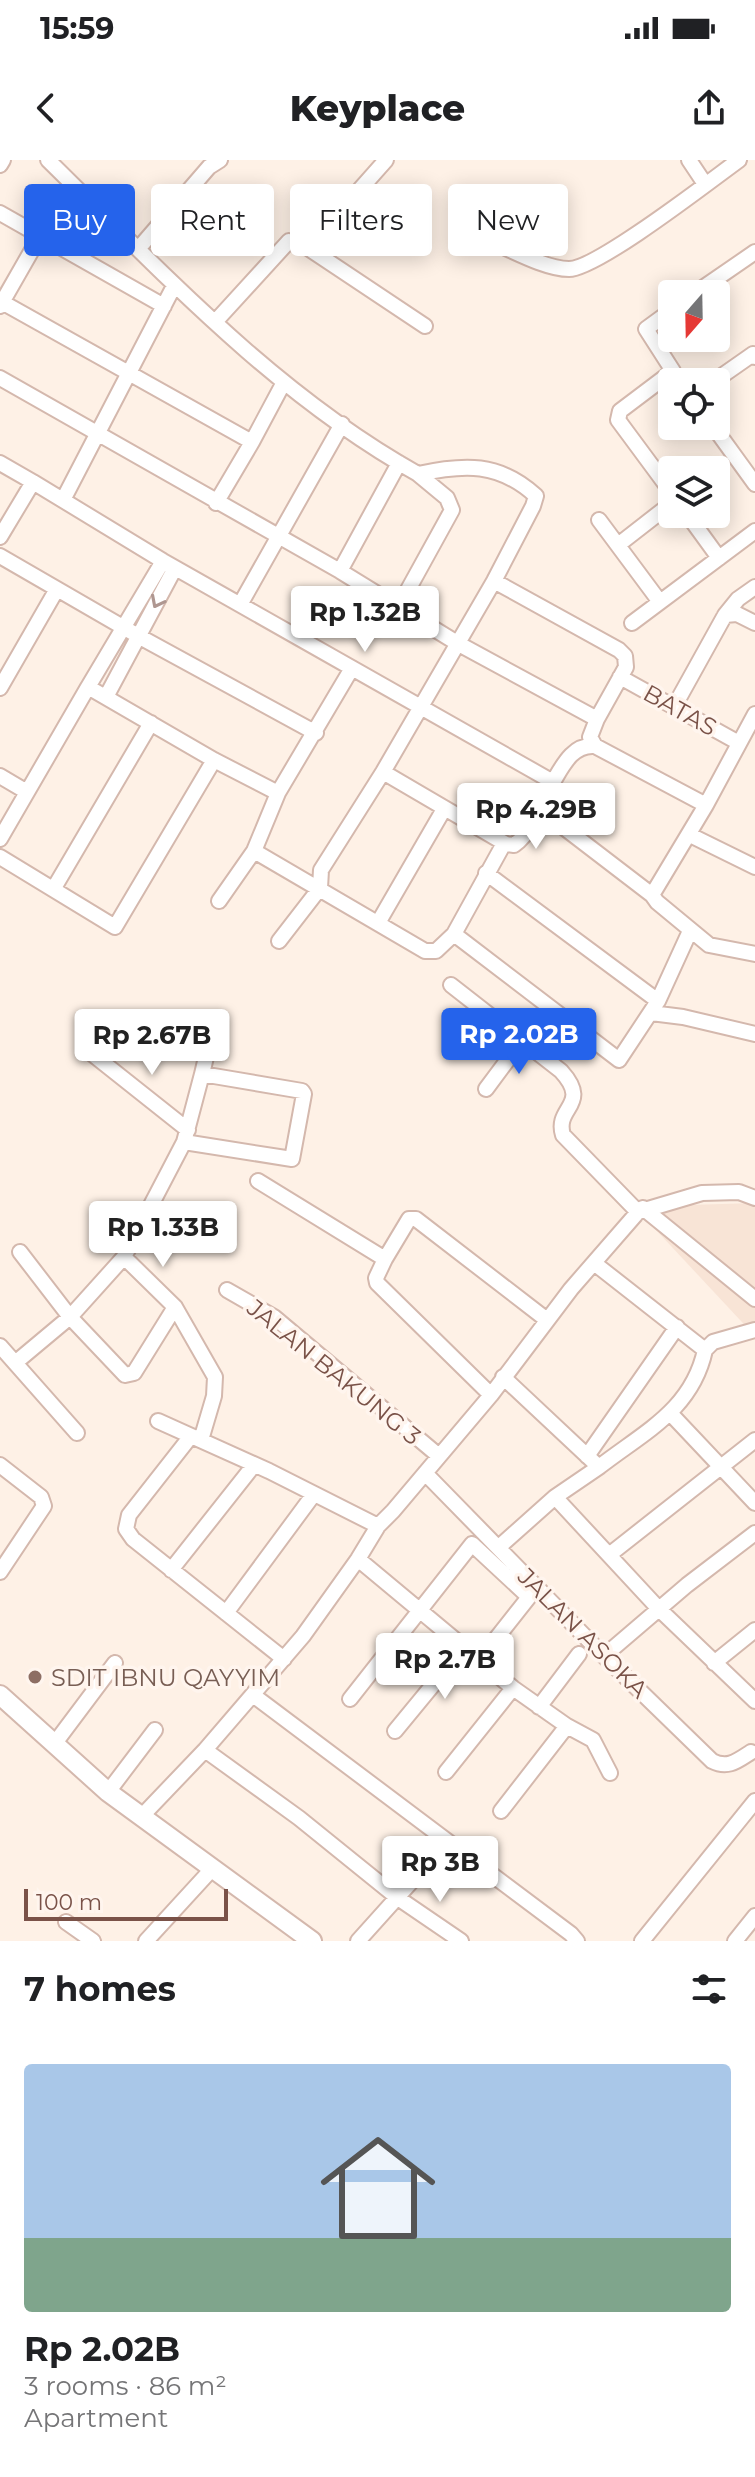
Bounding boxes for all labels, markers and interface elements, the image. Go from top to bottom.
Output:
text: 15:59 [40,10,114,47]
icon: back [24,86,68,130]
text: Keyplace [290,86,465,130]
icon: share [687,86,731,130]
chip: Buy [24,184,135,256]
chip: Rent [151,184,274,256]
chip: Filters [290,184,432,256]
chip: New [448,184,568,256]
north arrow [658,280,730,352]
map controls [658,280,730,528]
button: locate [658,368,730,440]
button: layers [658,456,730,528]
pin: Rp 1.32B [282,586,448,654]
one-way arrow [152,594,167,609]
text: Rp 1.32B [309,596,421,628]
street label: BATAS [638,678,722,742]
pin: Rp 4.29B [453,783,619,851]
text: Rp 4.29B [475,793,597,825]
pin: Rp 2.02B [436,1008,602,1076]
pin: Rp 2.67B [69,1009,235,1077]
text: Rp 2.02B [459,1018,579,1050]
text: Rp 2.67B [93,1019,211,1051]
pin: Rp 1.33B [80,1201,246,1269]
text: Rp 1.33B [107,1211,219,1243]
street label: JALAN BAKUNG 3 [241,1292,427,1451]
street label: JALAN ASOKA [511,1561,655,1705]
pin: Rp 2.7B [371,1633,519,1701]
text: Rp 2.7B [394,1643,496,1675]
place label: SDIT IBNU QAYYIM [51,1663,280,1692]
marker: SDIT IBNU QAYYIM [26,1668,44,1686]
pin: Rp 3B [384,1836,496,1904]
text: Rp 3B [400,1846,480,1878]
scale bar [24,1885,228,1921]
text: 100 m [36,1889,102,1916]
icon: filters [687,1967,731,2011]
text: 7 homes [24,1968,176,2010]
icon: home [306,2116,450,2260]
text: Rp 2.02B [24,2328,180,2370]
text: 3 rooms · 86 m² [24,2370,227,2402]
text: Apartment [24,2402,168,2434]

